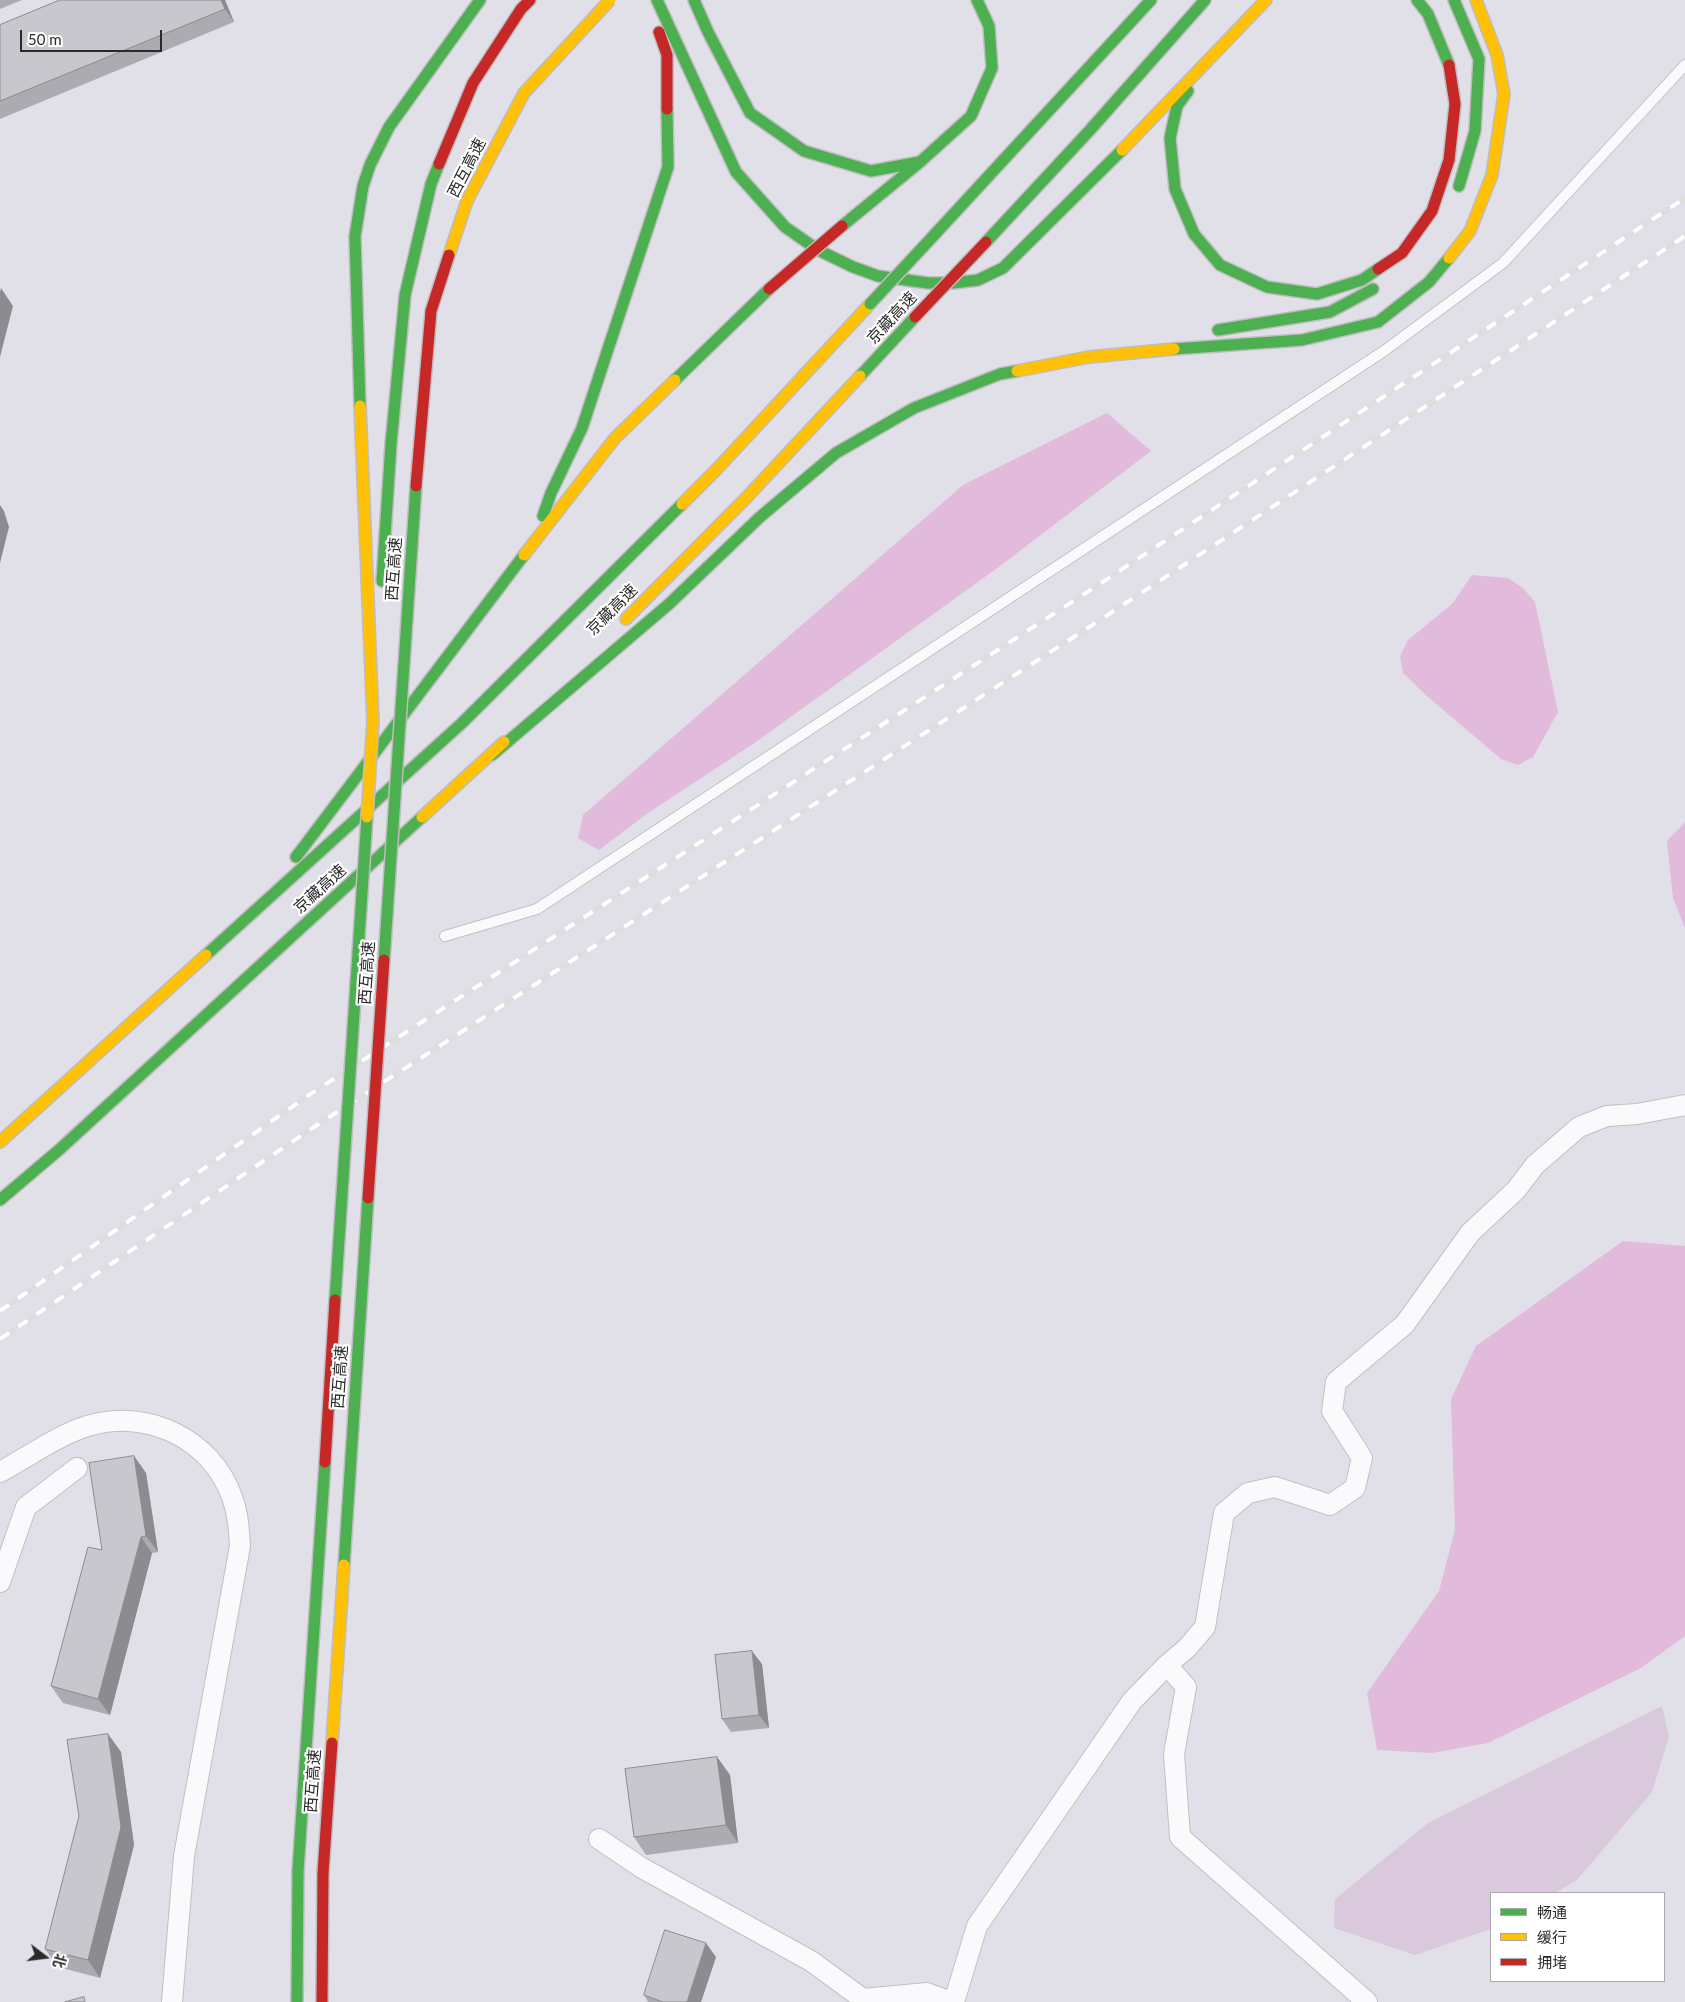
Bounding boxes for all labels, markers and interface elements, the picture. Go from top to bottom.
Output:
scale bar [22,20,165,52]
text: 50 m [28,30,62,48]
street label: 西互高速 [444,135,490,201]
street label: 京藏高速 [863,288,921,348]
street label: 西互高速 [382,536,406,602]
street label: 京藏高速 [583,581,641,639]
street label: 京藏高速 [290,860,350,918]
street label: 西互高速 [355,940,379,1006]
street label: 西互高速 [328,1344,352,1410]
street label: 西互高速 [301,1748,325,1814]
legend [1490,1892,1665,1982]
text: 畅通 [1537,1903,1567,1921]
text: 缓行 [1537,1928,1567,1946]
north arrow [20,1932,70,1982]
text: 北 [50,1952,70,1970]
text: 拥堵 [1537,1953,1567,1971]

